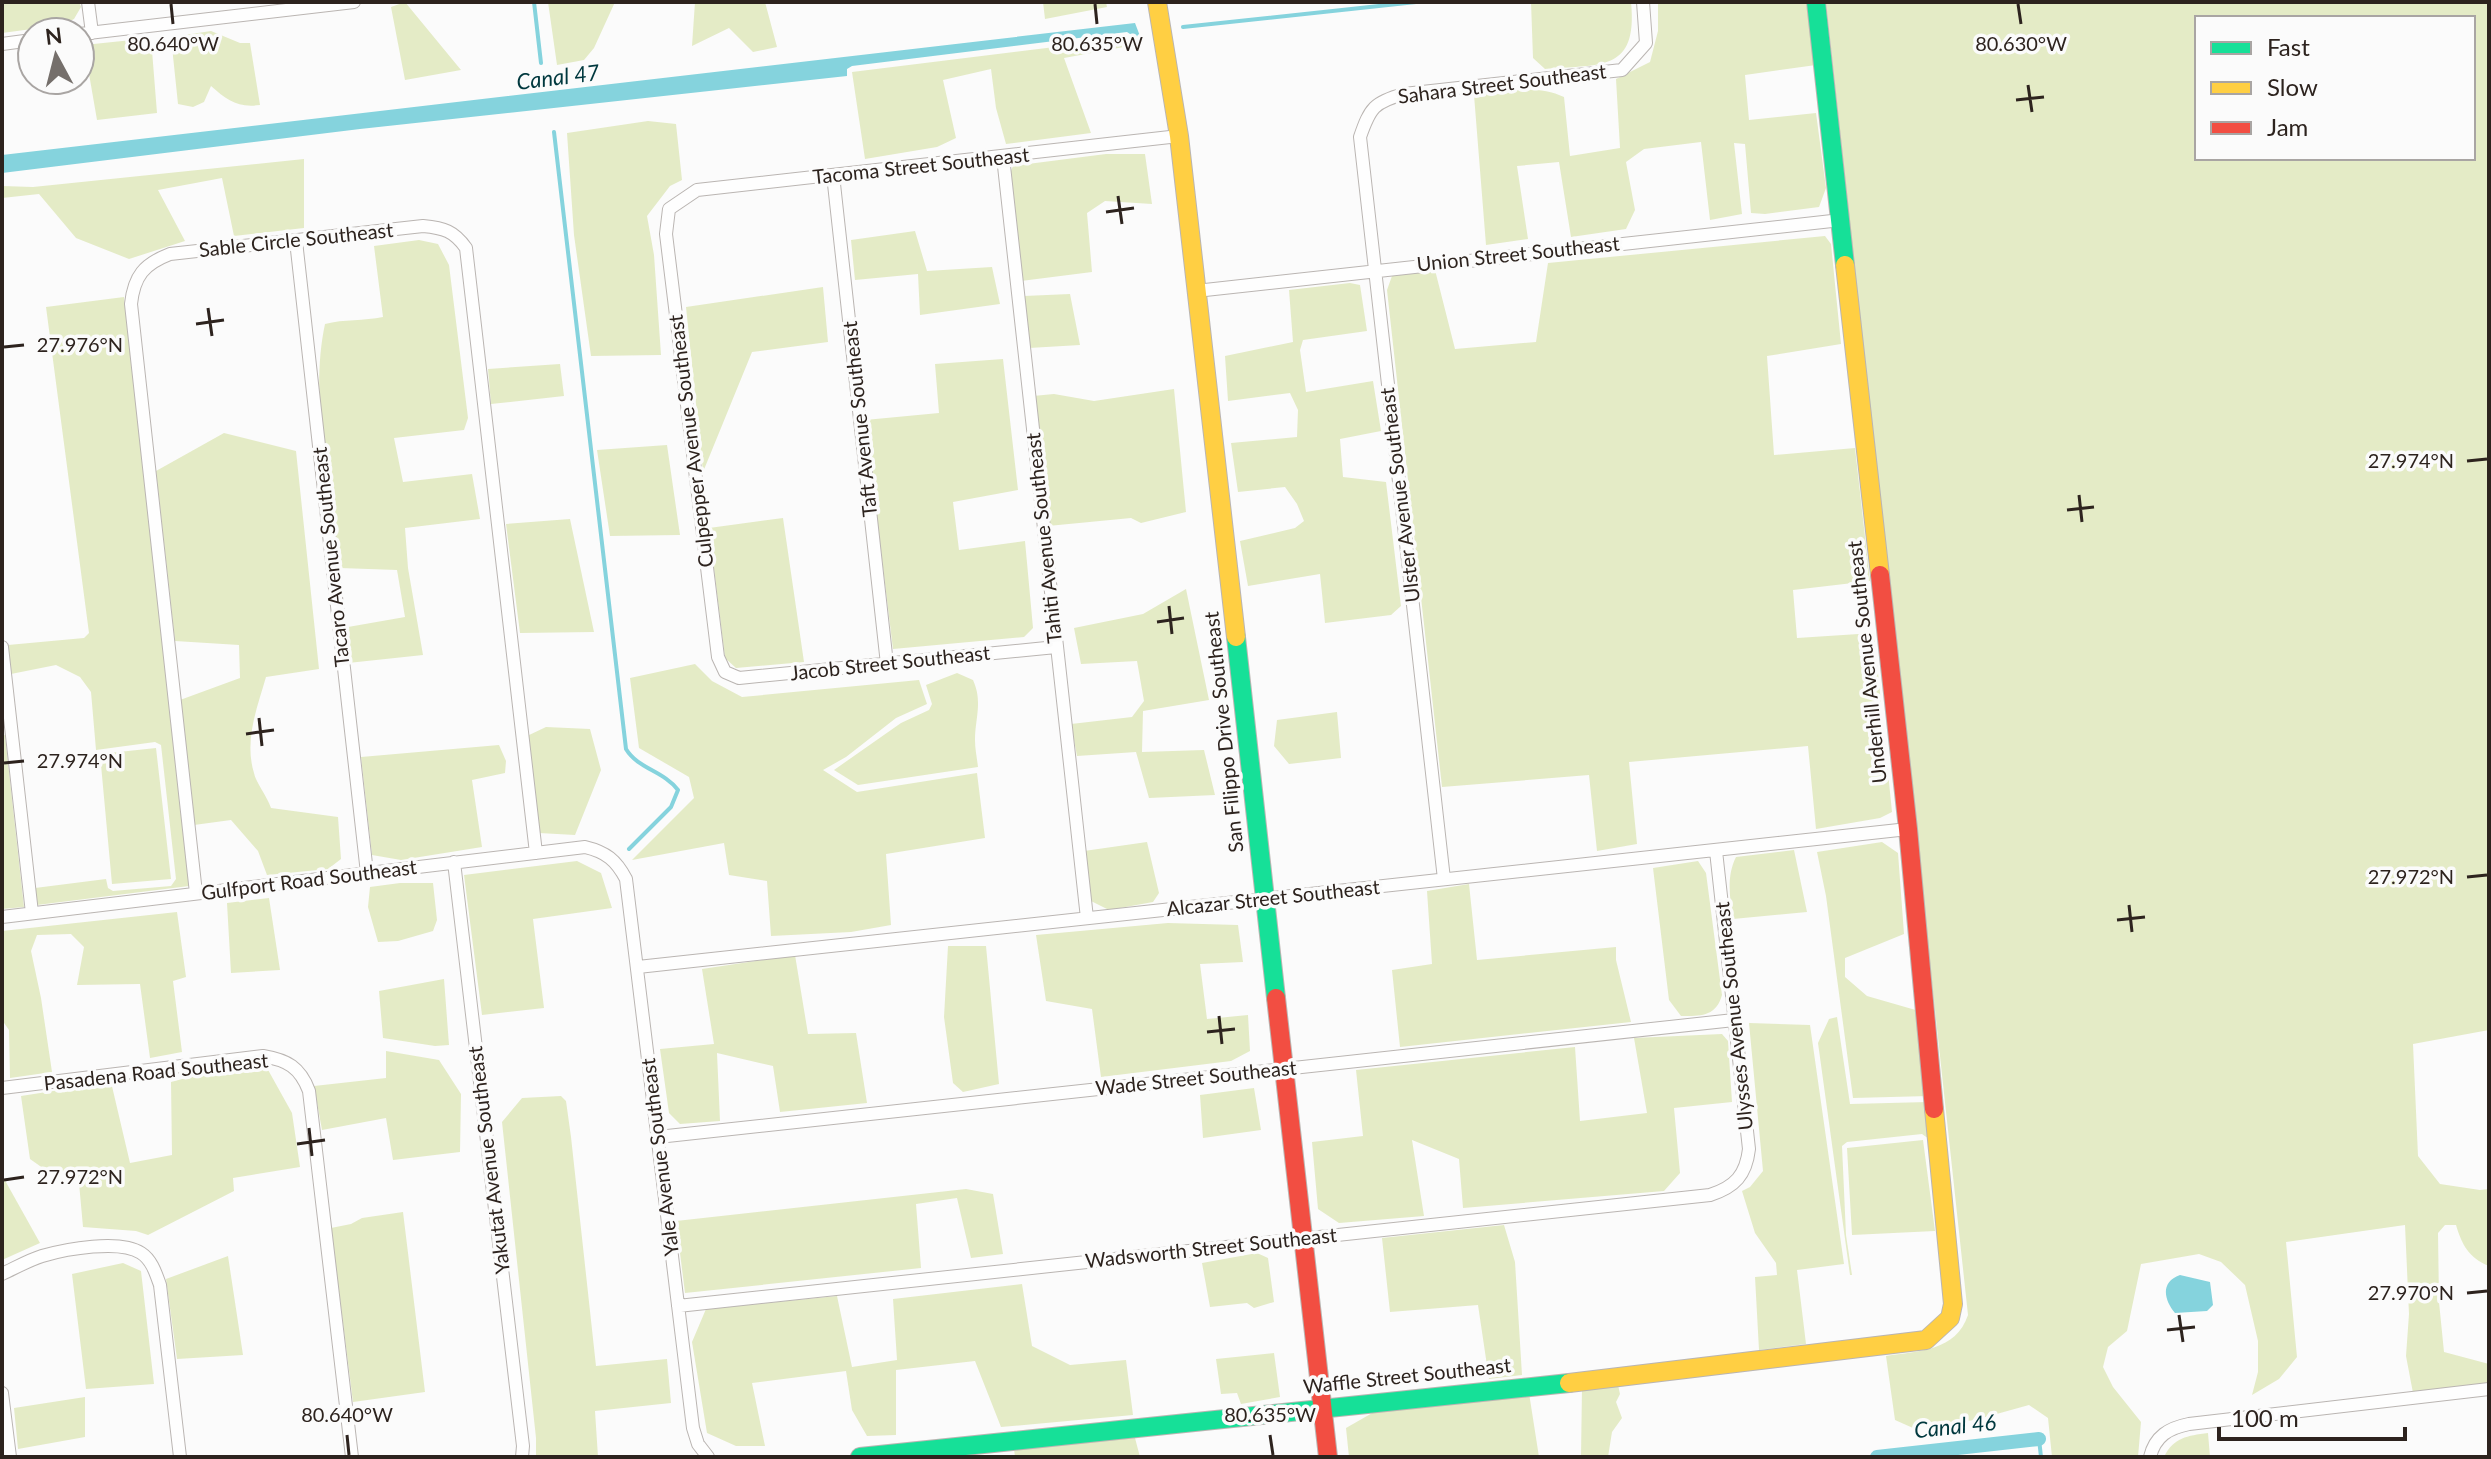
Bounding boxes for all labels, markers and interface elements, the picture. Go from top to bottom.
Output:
north arrow [16,16,96,96]
legend [2195,16,2475,160]
text: N [43,21,64,50]
text: 80.640°W [127,31,219,55]
text: 80.635°W [1051,31,1143,55]
text: 80.630°W [1975,31,2067,55]
text: Fast [2267,32,2310,61]
water label: Canal 47 [515,58,601,95]
street label: Sahara Street Southeast [1396,58,1607,108]
text: Slow [2267,72,2318,101]
text: Jam [2267,112,2308,141]
street label: Tacoma Street Southeast [812,142,1030,188]
street label: Sable Circle Southeast [198,217,394,261]
street label: Union Street Southeast [1415,230,1620,276]
street label: Culpepper Avenue Southeast [663,313,717,569]
street label: Taft Avenue Southeast [837,320,881,518]
text: 27.976°N [37,332,123,356]
street label: Ulster Avenue Southeast [1374,386,1424,604]
street label: Tahiti Avenue Southeast [1020,432,1066,645]
street label: Tacaro Avenue Southeast [307,446,353,668]
text: 27.974°N [2368,448,2454,472]
street label: Underhill Avenue Southeast [1841,540,1891,785]
street label: San Filippo Drive Southeast [1198,610,1248,854]
street label: Jacob Street Southeast [789,640,991,684]
text: 27.974°N [37,748,123,772]
street label: Gulfport Road Southeast [200,854,418,904]
text: 27.972°N [2368,864,2454,888]
street label: Alcazar Street Southeast [1165,874,1381,920]
street label: Ulysses Avenue Southeast [1709,901,1757,1132]
street label: Yakutat Avenue Southeast [462,1045,514,1275]
street label: Pasadena Road Southeast [42,1047,269,1095]
street label: Wade Street Southeast [1094,1055,1298,1100]
street label: Yale Avenue Southeast [635,1057,683,1257]
text: 27.972°N [37,1164,123,1188]
street label: Wadsworth Street Southeast [1084,1222,1338,1272]
text: 27.970°N [2368,1280,2454,1304]
street label: Waffle Street Southeast [1302,1352,1512,1398]
scale bar [2219,1391,2405,1441]
text: 80.640°W [301,1402,393,1426]
text: 80.635°W [1224,1402,1316,1426]
text: 100 m [2231,1403,2299,1432]
water label: Canal 46 [1913,1408,1998,1443]

